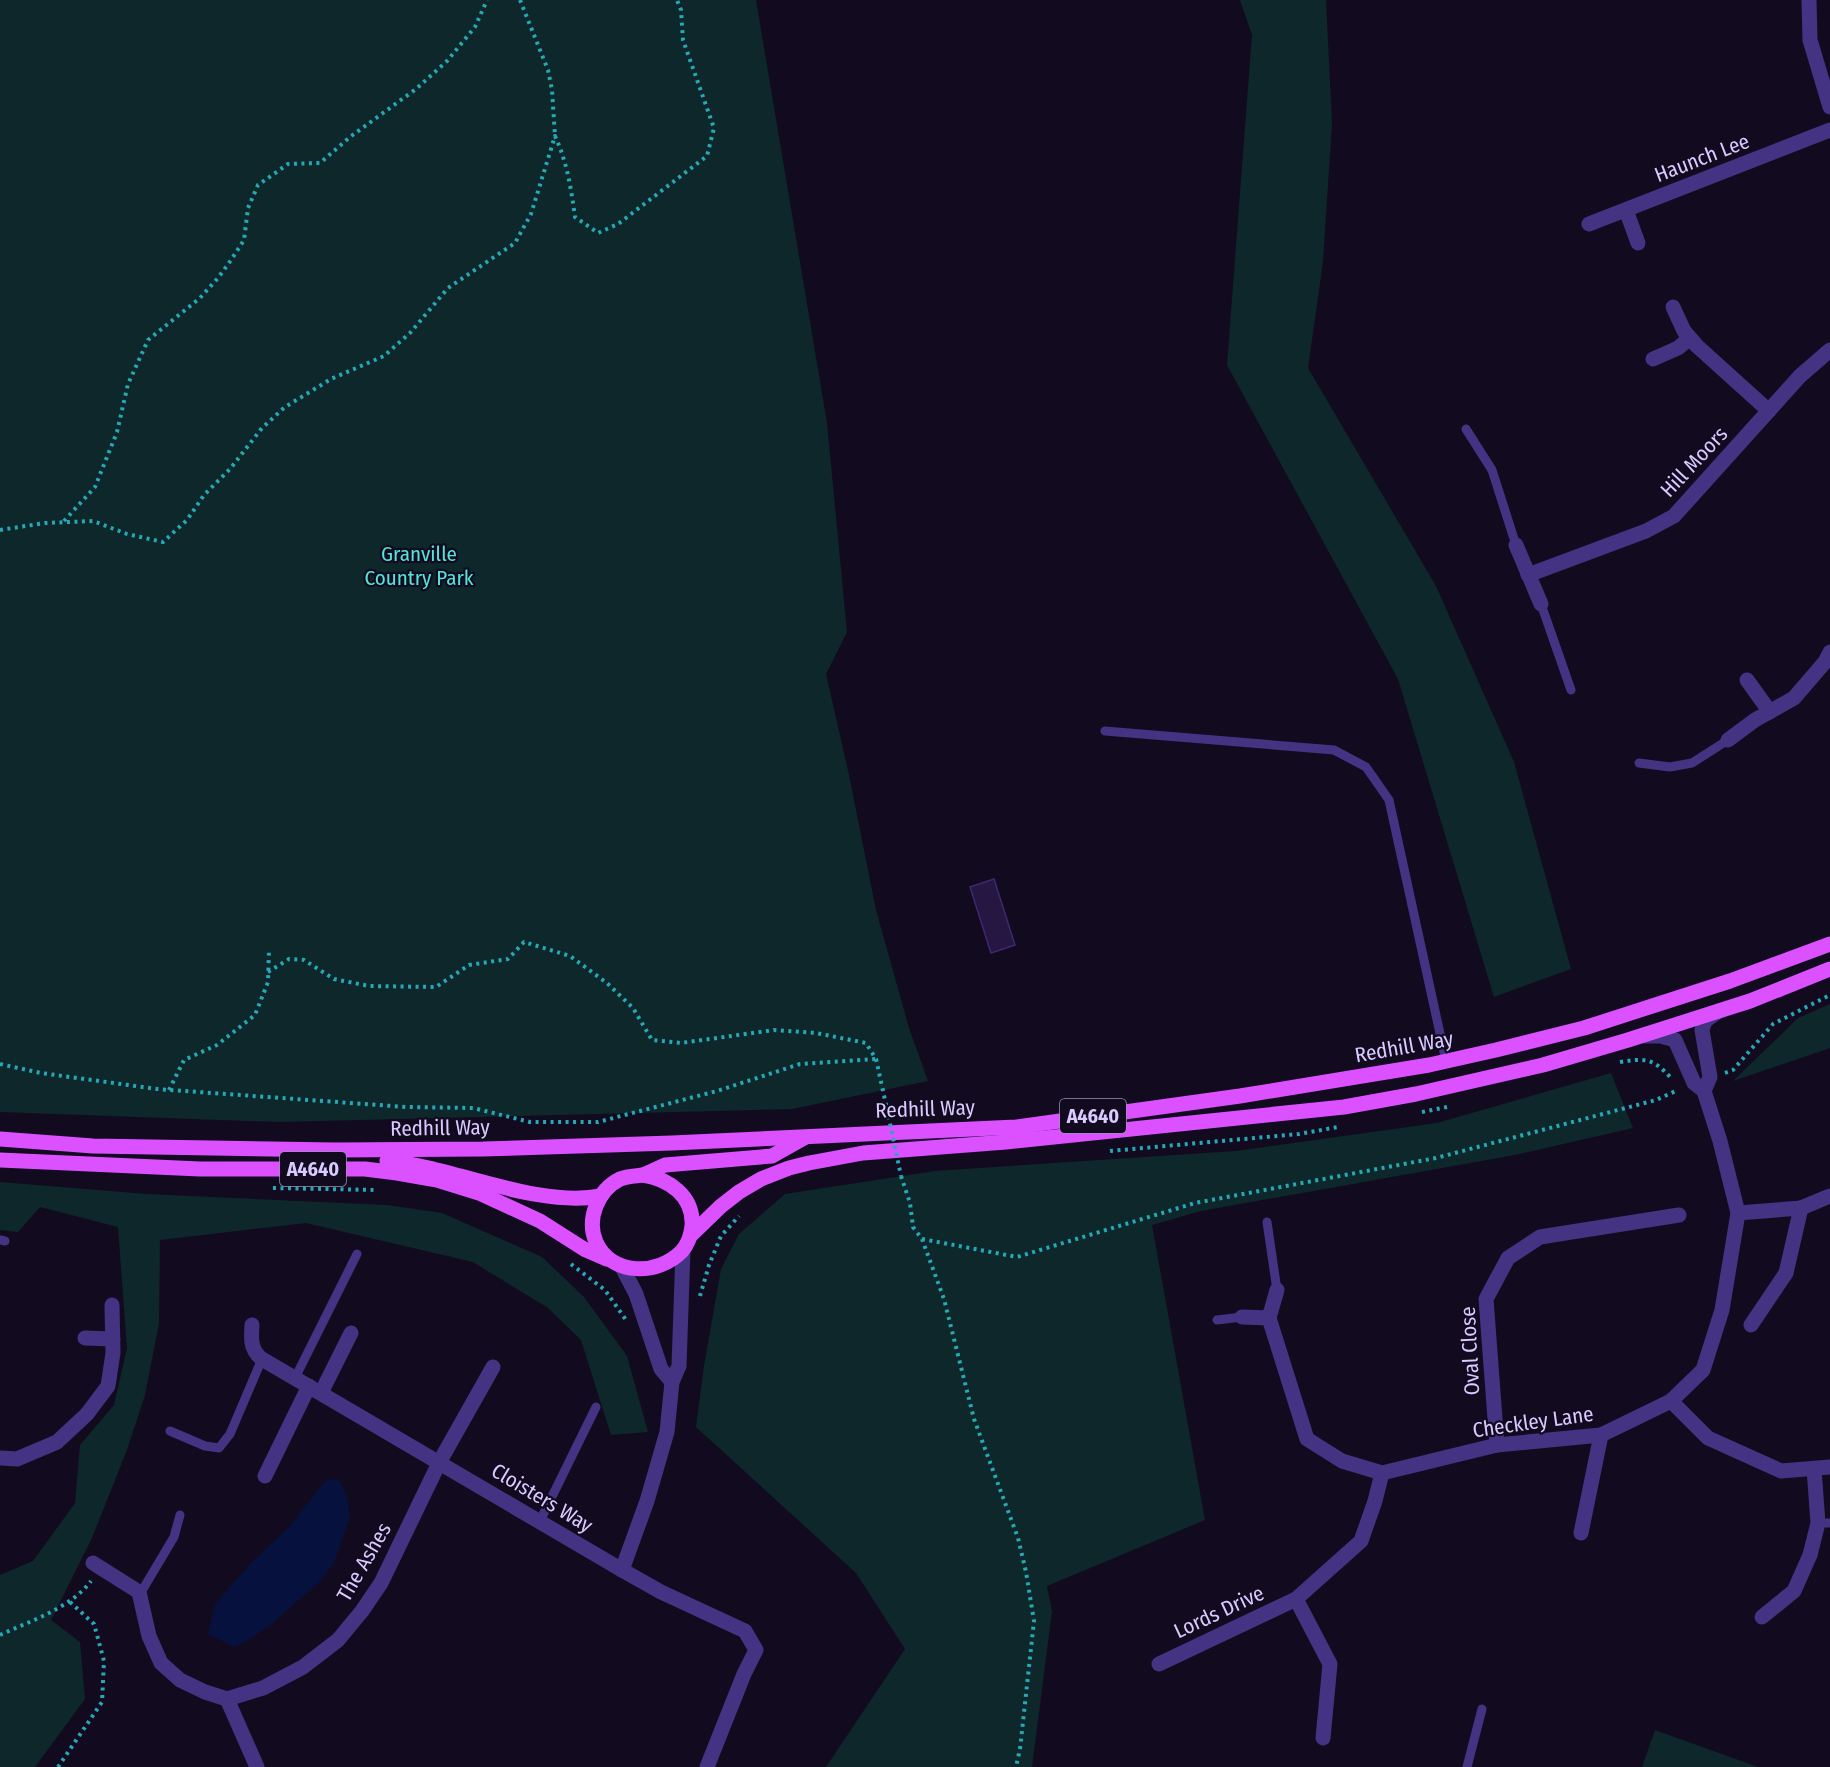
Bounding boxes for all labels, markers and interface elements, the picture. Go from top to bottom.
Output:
street label: Haunch Lee [1651,128,1753,188]
street label: Hill Moors [1655,421,1733,503]
park label: Granville Country Park [364,541,474,591]
street label: Redhill Way [1353,1025,1456,1068]
street label: Redhill Way [875,1094,976,1124]
road number: A4640 [1060,1099,1126,1133]
street label: Redhill Way [390,1114,491,1142]
road number: A4640 [280,1152,346,1186]
street label: Oval Close [1455,1306,1485,1396]
street label: Checkley Lane [1471,1401,1595,1443]
street label: Cloisters Way [487,1458,598,1539]
street label: The Ashes [331,1518,397,1606]
street label: Lords Drive [1170,1580,1268,1644]

